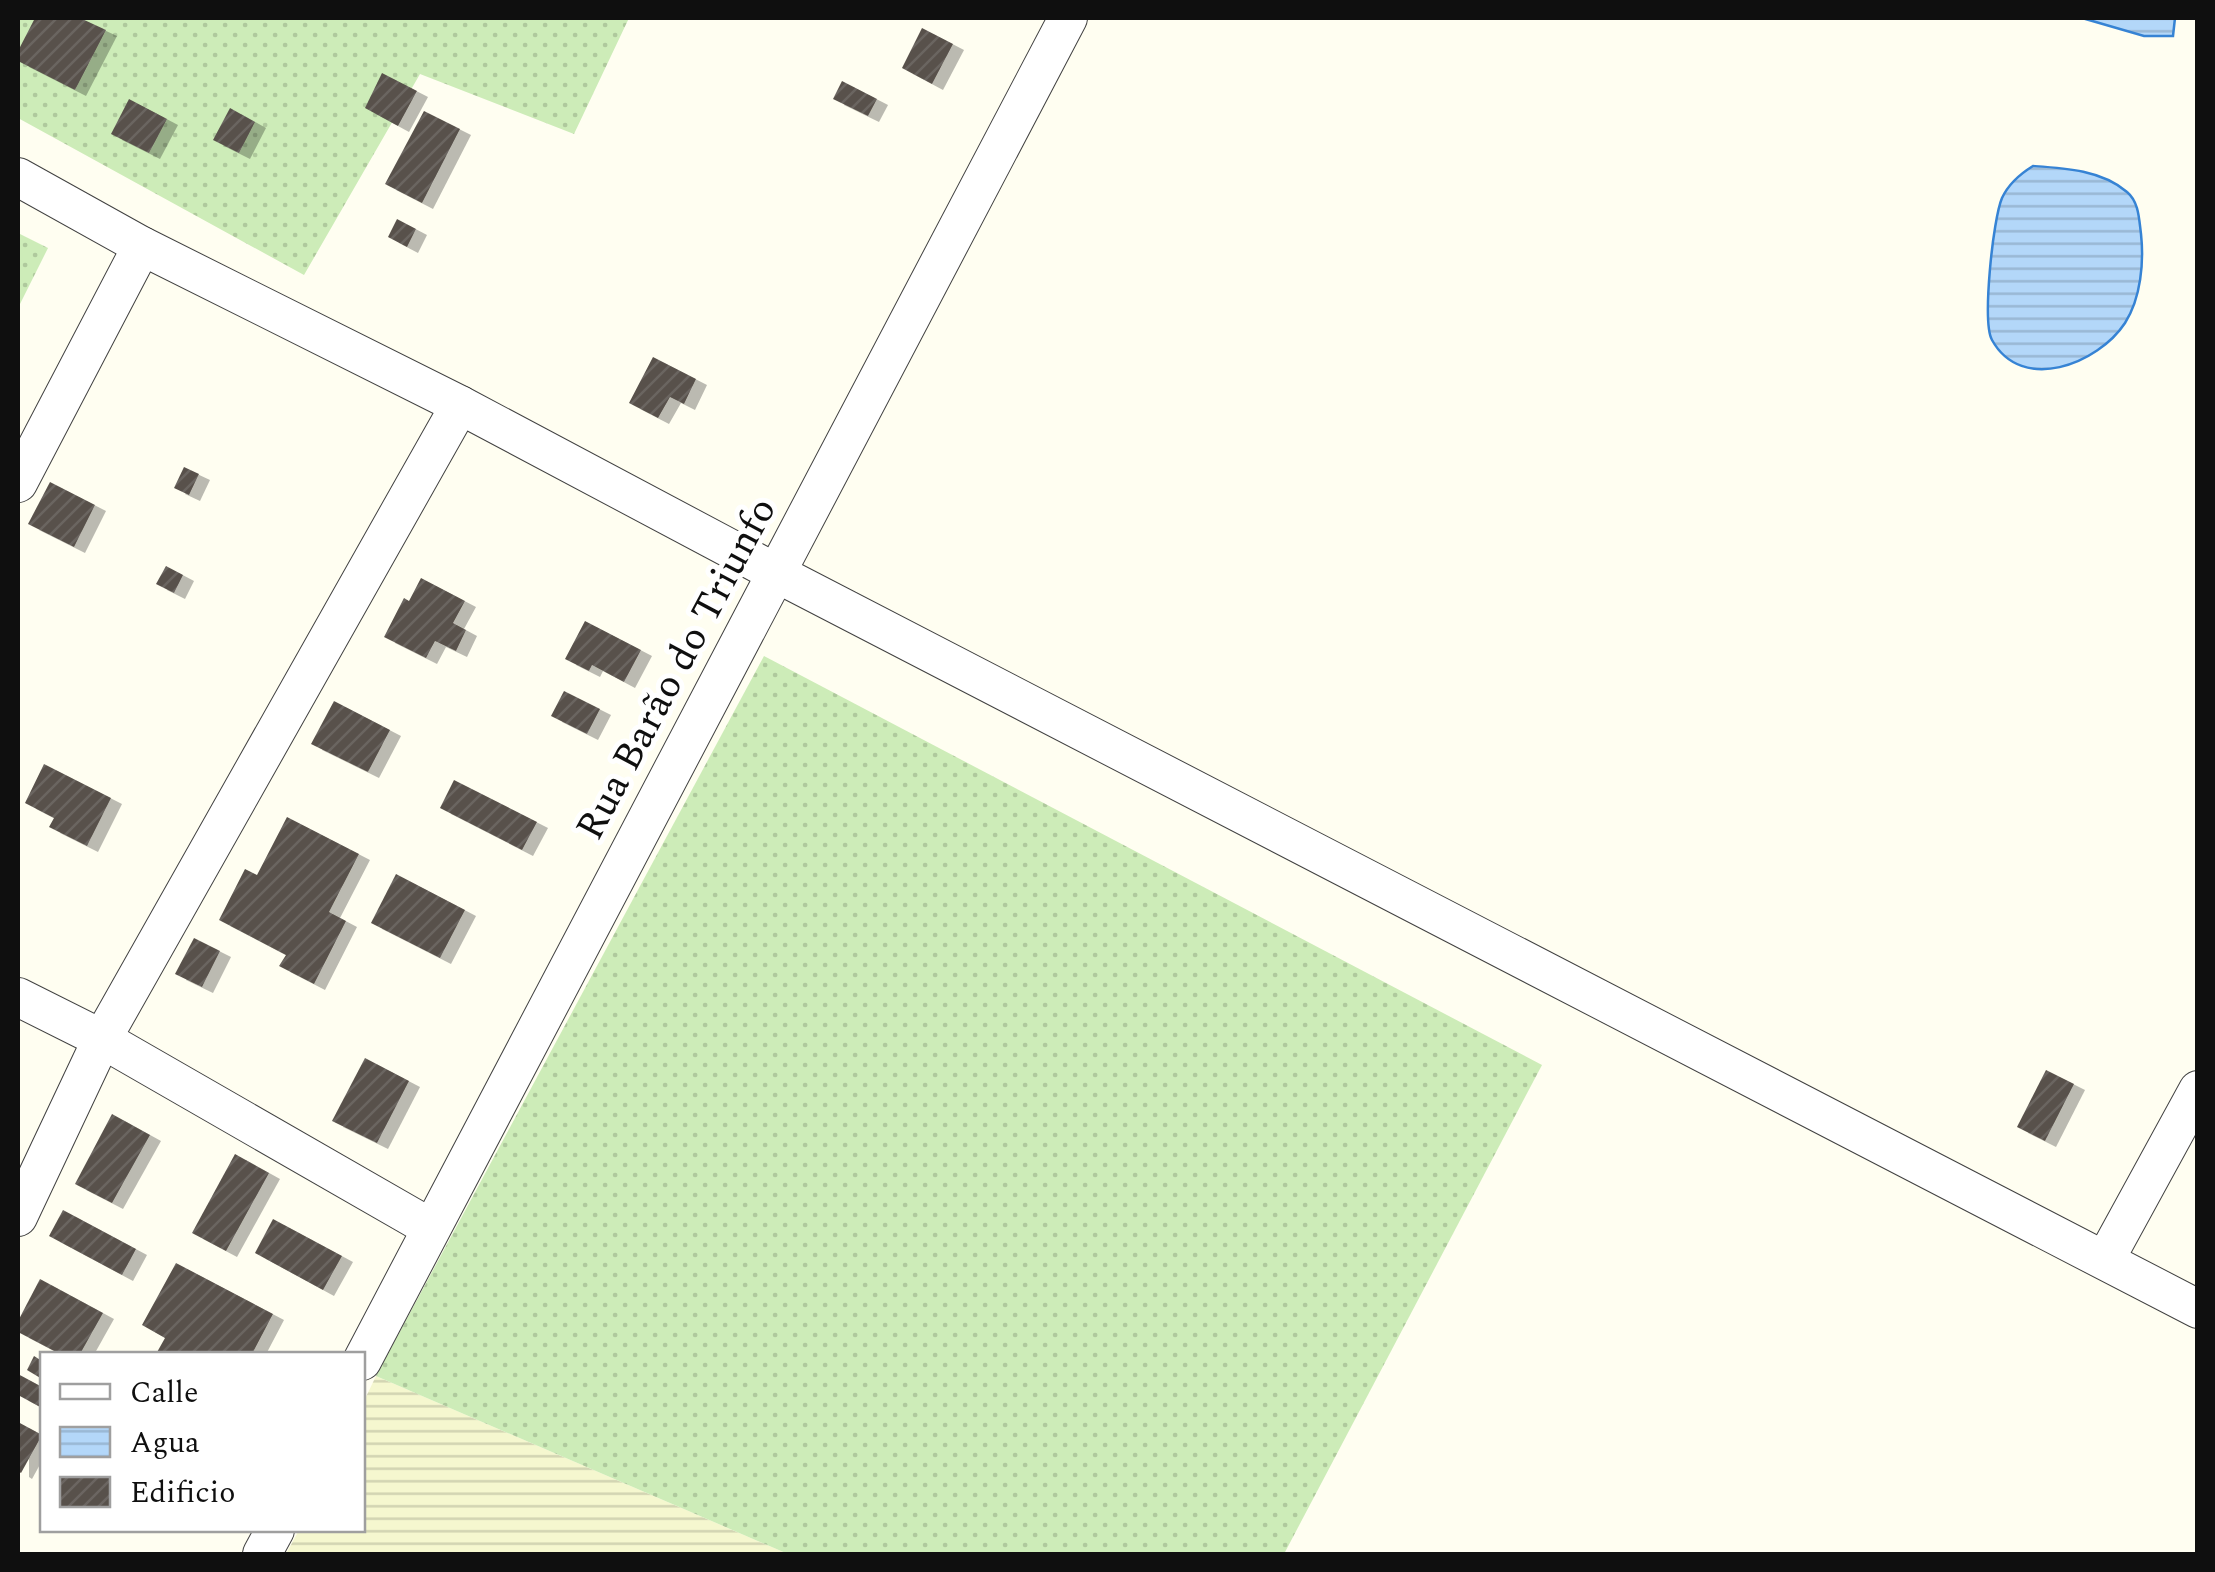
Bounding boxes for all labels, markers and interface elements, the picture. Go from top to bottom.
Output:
street label: Rua Barão do Triunfo [561,487,793,851]
legend [40,1352,365,1532]
text: Calle [130,1370,198,1416]
text: Agua [130,1420,200,1466]
text: Edificio [130,1470,235,1516]

